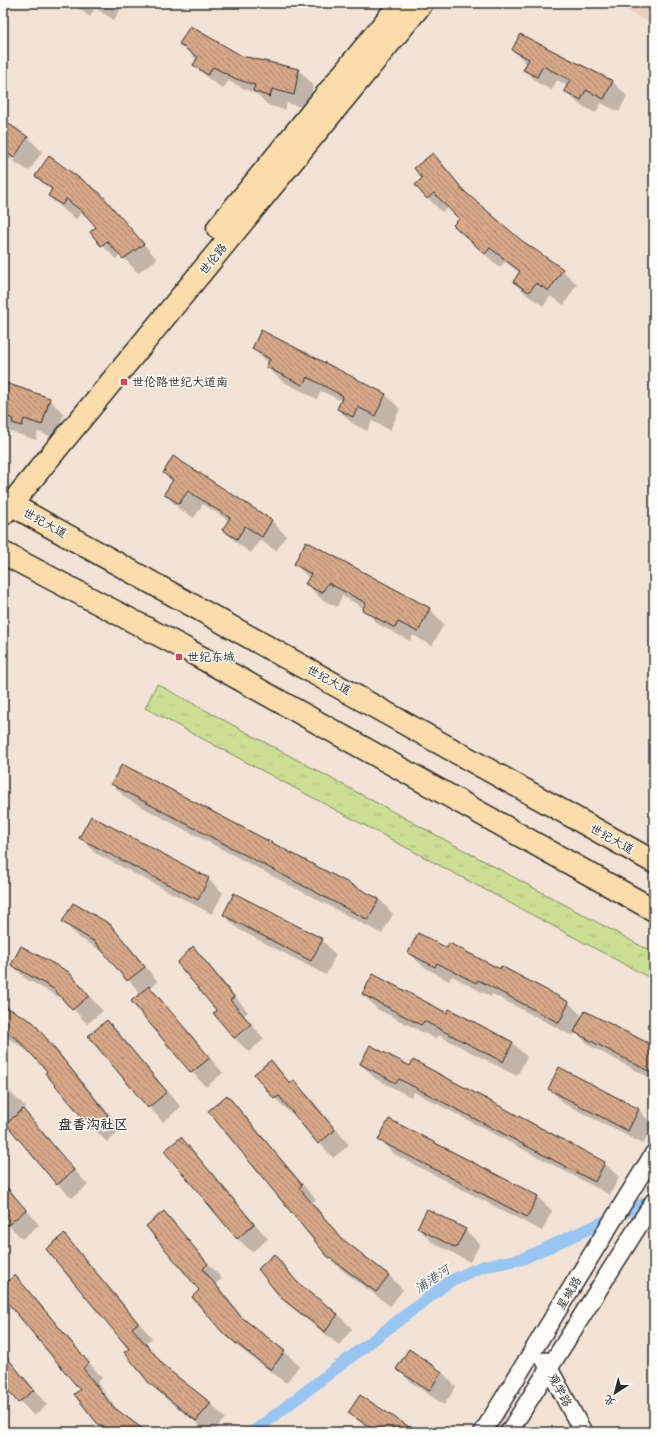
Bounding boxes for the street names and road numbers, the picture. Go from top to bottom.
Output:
street label: 世伦路 [196,241,230,277]
street label: 世纪大道 [21,505,69,541]
street label: 世纪大道 [305,662,353,698]
street label: 世纪大道 [588,821,636,857]
street label: 星城路 [554,1274,584,1312]
street label: 观学路 [545,1371,575,1409]

